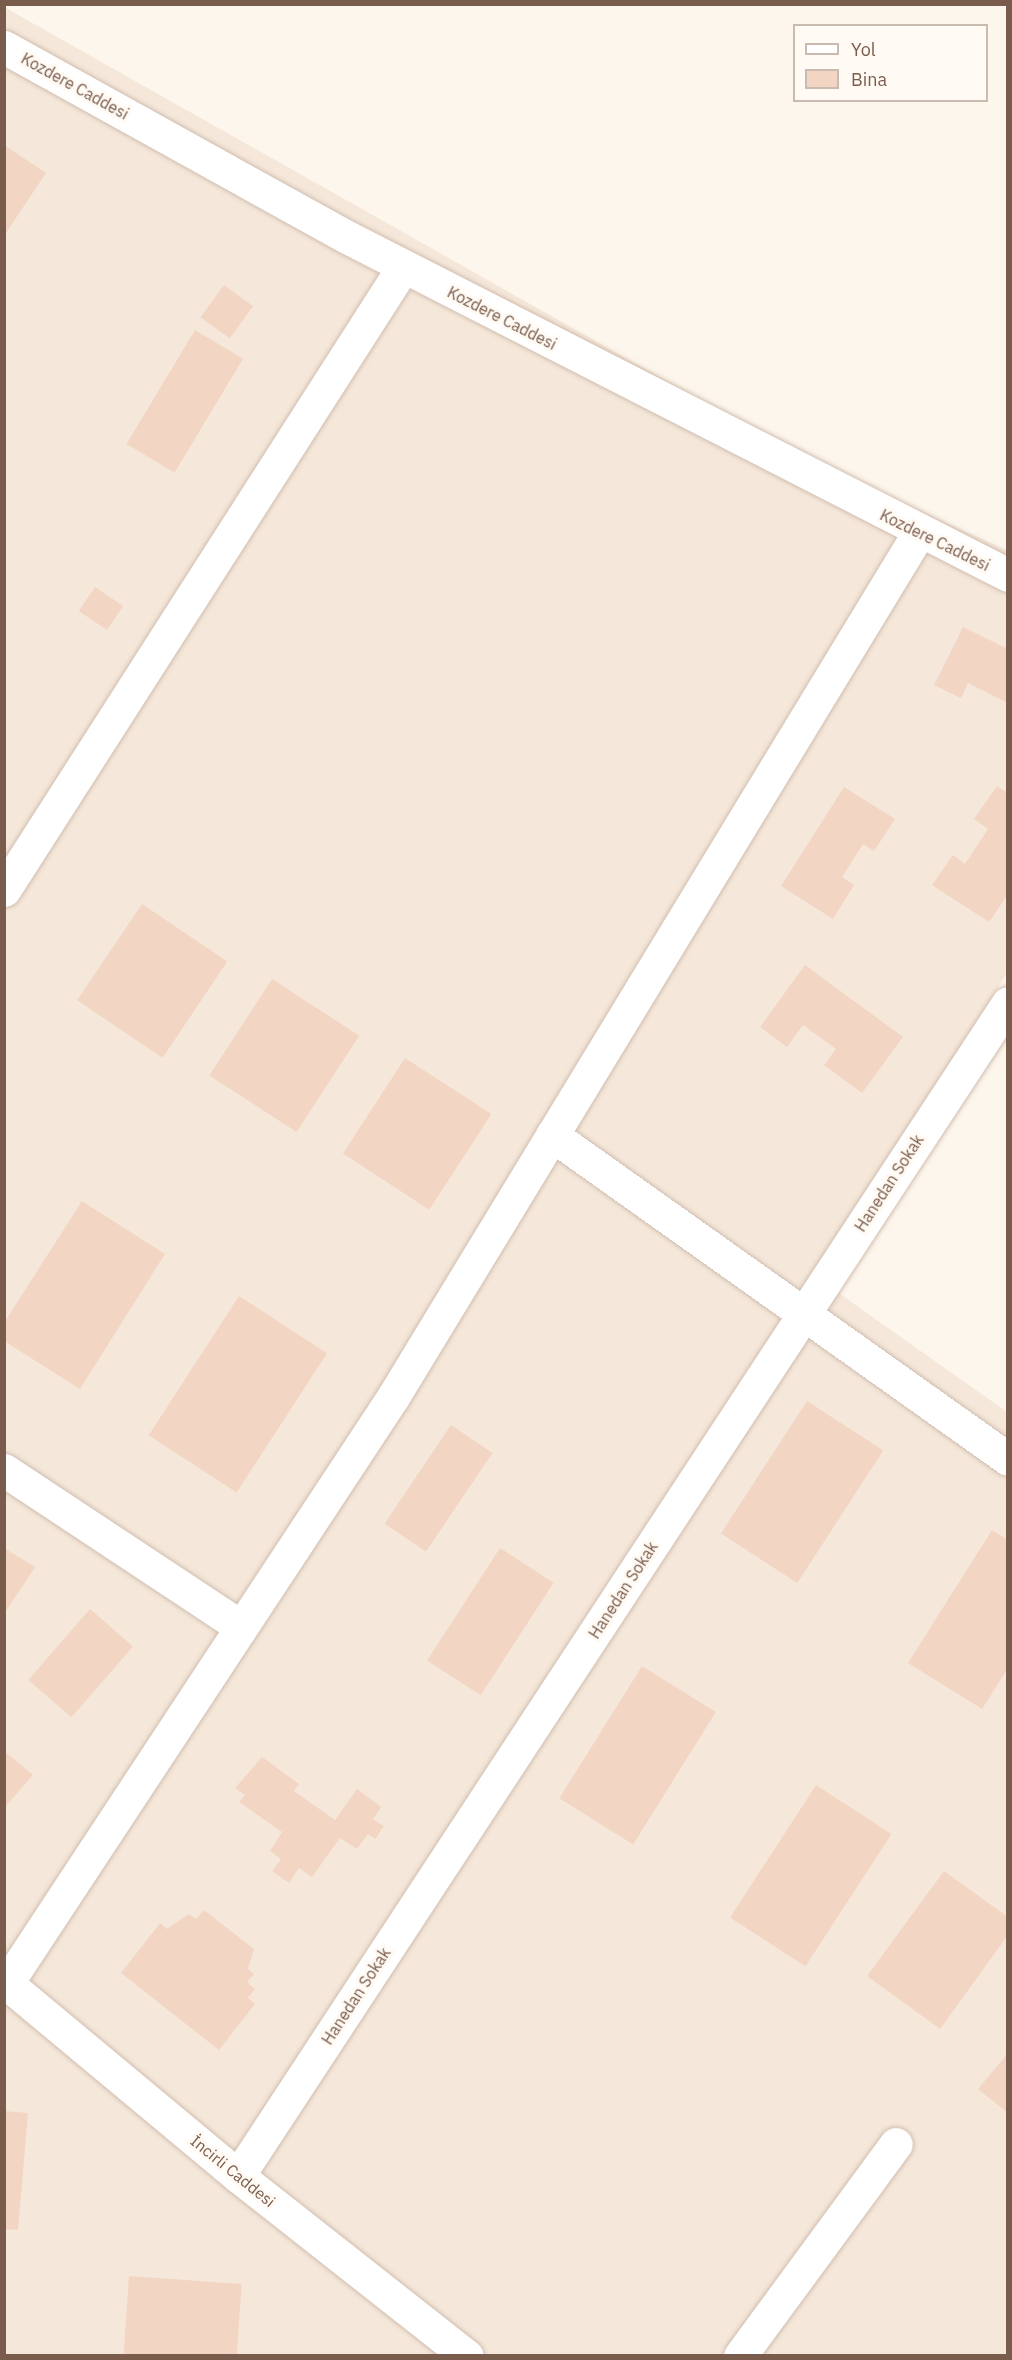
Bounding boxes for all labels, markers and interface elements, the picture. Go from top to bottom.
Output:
legend [793,24,988,102]
text: Yol [851,38,876,61]
street label: Kozdere Caddesi [18,49,132,123]
text: Bina [851,68,887,91]
street label: Kozdere Caddesi [444,282,560,354]
street label: Kozdere Caddesi [877,505,993,575]
street label: Hanedan Sokak [850,1131,928,1235]
street label: Hanedan Sokak [584,1538,662,1642]
street label: Hanedan Sokak [317,1944,395,2048]
street label: İncirli Caddesi [187,2131,279,2211]

